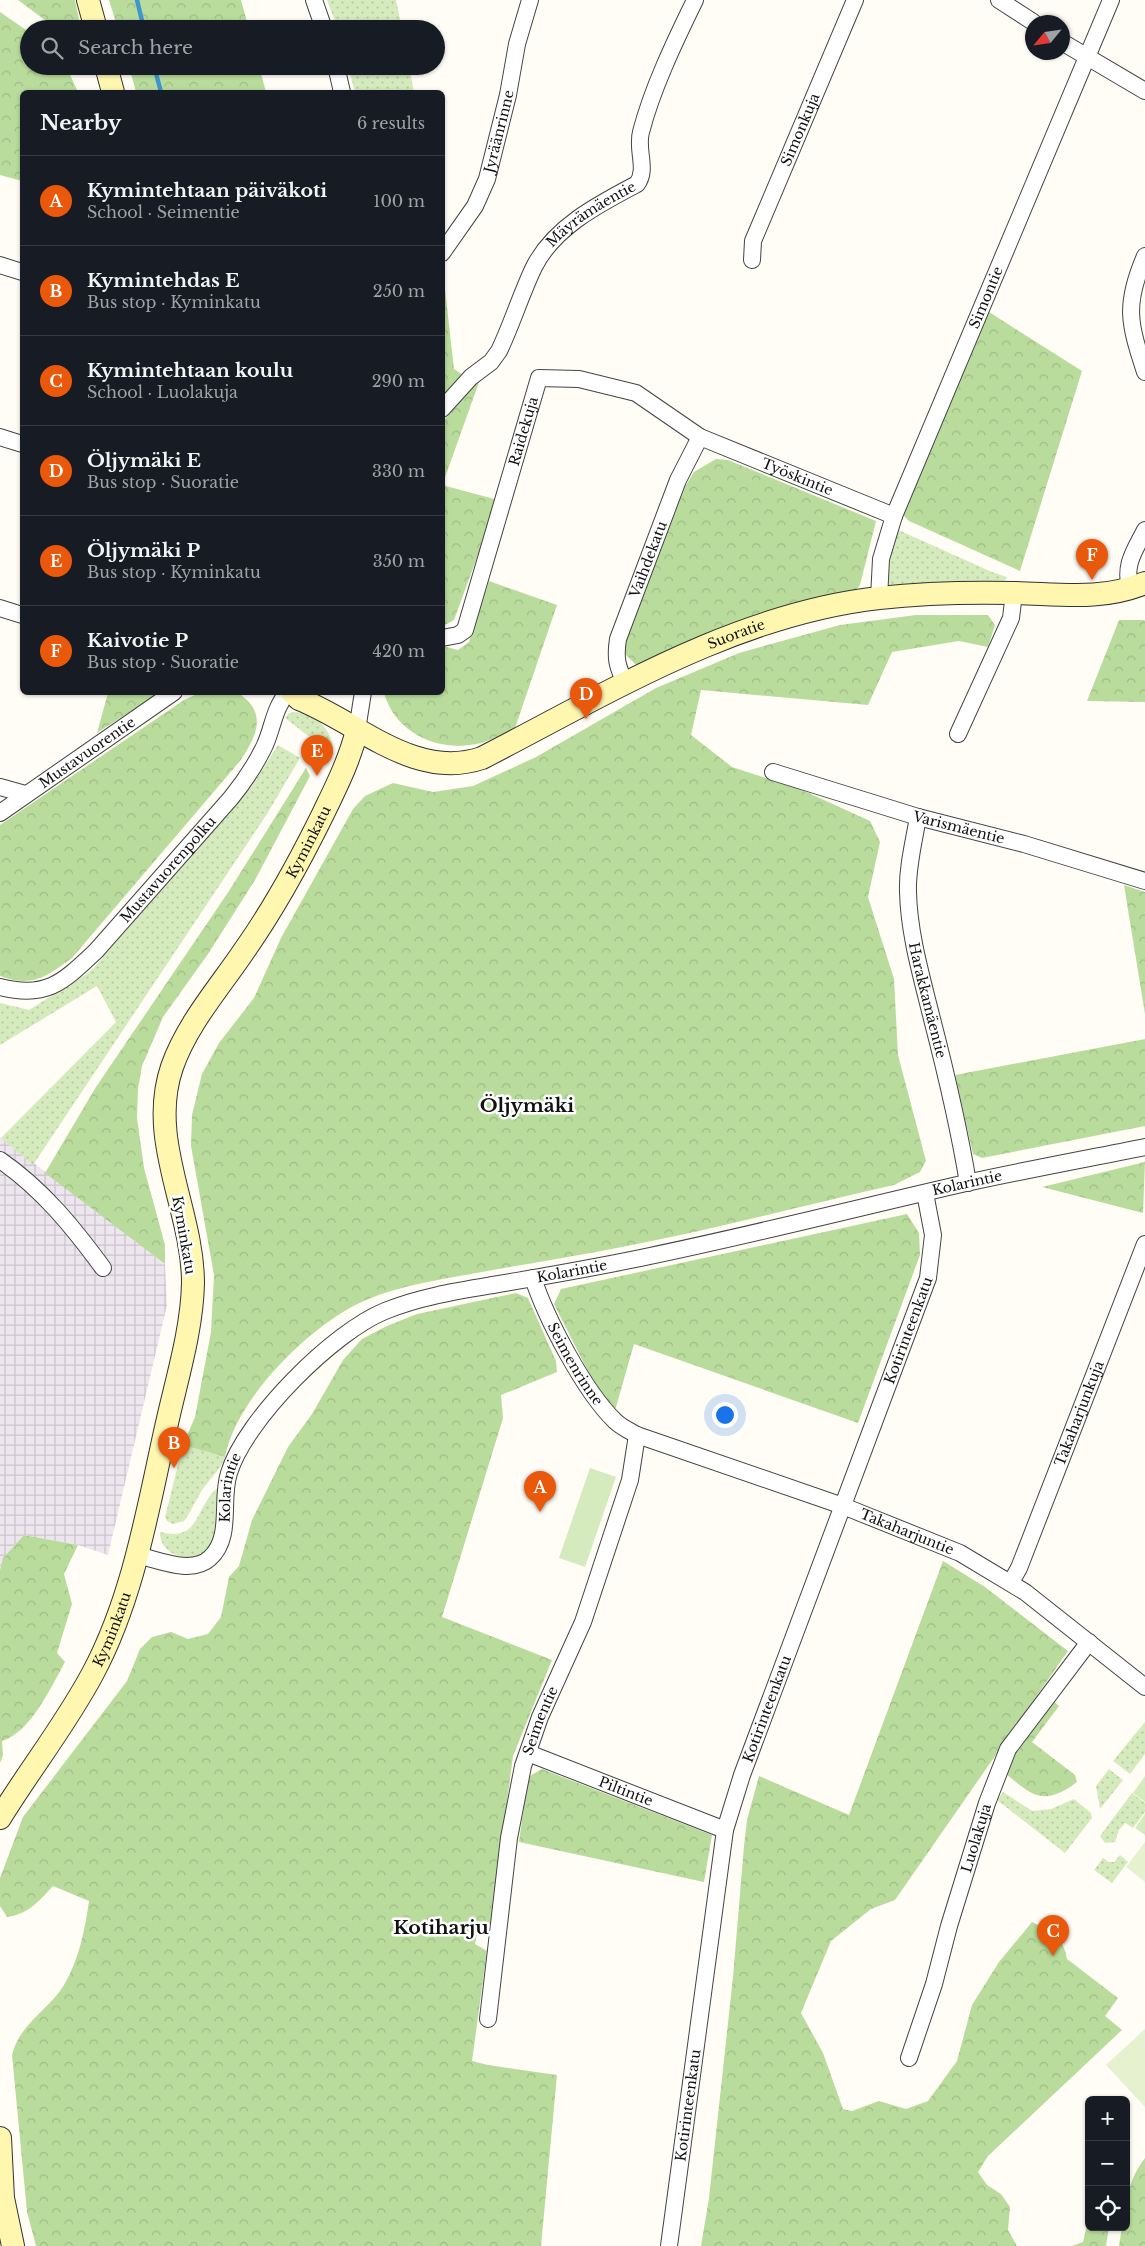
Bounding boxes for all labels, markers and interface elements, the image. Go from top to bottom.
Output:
north arrow [1025,15,1070,60]
search box [20,20,445,75]
icon: search [38,34,66,62]
text: Search here [78,36,193,59]
street label: Jyräänrinne [479,89,518,177]
street label: Simonkuja [777,90,824,169]
text: Nearby [40,110,121,136]
text: 6 results [357,113,425,133]
street label: Mäyrämäentie [542,177,639,251]
text: Kymintehtaan päiväkoti [87,179,327,202]
text: A [50,191,62,211]
text: 100 m [373,191,425,211]
text: School · Seimentie [87,202,240,222]
street label: Simontie [965,264,1007,331]
text: Kymintehdas E [87,269,240,292]
text: B [50,281,62,301]
text: 250 m [373,281,425,301]
text: Bus stop · Kyminkatu [87,292,261,312]
text: Kymintehtaan koulu [87,359,293,382]
text: C [49,371,63,391]
text: 290 m [372,371,425,391]
text: School · Luolakuja [87,382,238,402]
street label: Raidekuja [505,394,542,468]
text: Öljymäki E [87,449,201,472]
street label: Työskintie [759,454,836,499]
text: D [49,461,63,481]
text: 330 m [372,461,425,481]
text: Bus stop · Suoratie [87,472,239,492]
street label: Vaihdekatu [625,518,671,601]
text: Öljymäki P [87,539,200,562]
pin: F [1076,539,1108,580]
text: E [50,551,62,571]
text: 350 m [373,551,425,571]
text: Bus stop · Kyminkatu [87,562,261,582]
street label: Suoratie [705,615,767,653]
text: Kaivotie P [87,629,188,652]
text: F [50,641,62,661]
text: 420 m [373,641,425,661]
text: Bus stop · Suoratie [87,652,239,672]
pin: D [570,678,602,719]
street label: Mustavuorentie [36,713,139,792]
pin: E [301,735,333,776]
street label: Kyminkatu [282,802,335,881]
street label: Varismäentie [910,807,1007,848]
street label: Mustavuorenpolku [116,812,220,926]
street label: Harakkamäentie [905,941,951,1060]
district label: Öljymäki [480,1094,574,1117]
street label: Kolarintie [930,1167,1004,1200]
street label: Kyminkatu [168,1194,200,1276]
street label: Kolarintie [535,1256,609,1286]
street label: Kotirinteenkatu [880,1274,937,1386]
street label: Seimenrinne [544,1319,607,1409]
street label: Takaharjunkuja [1051,1358,1108,1469]
your location [712,1402,738,1428]
pin: B [158,1427,190,1468]
street label: Kolarintie [216,1450,245,1523]
pin: A [524,1471,556,1512]
street label: Takaharjuntie [858,1505,957,1559]
street label: Kyminkatu [89,1589,135,1670]
street label: Kotirinteenkatu [739,1652,795,1765]
street label: Seimentie [518,1683,562,1758]
street label: Piltintie [596,1773,656,1810]
street label: Luolakuja [957,1801,995,1875]
pin: C [1037,1915,1069,1956]
district label: Kotiharju [393,1916,489,1939]
street label: Kotirinteenkatu [671,2047,704,2162]
map controls [1085,2096,1130,2231]
button: + [1085,2096,1130,2141]
button: − [1085,2141,1130,2186]
button: locate [1085,2186,1130,2231]

